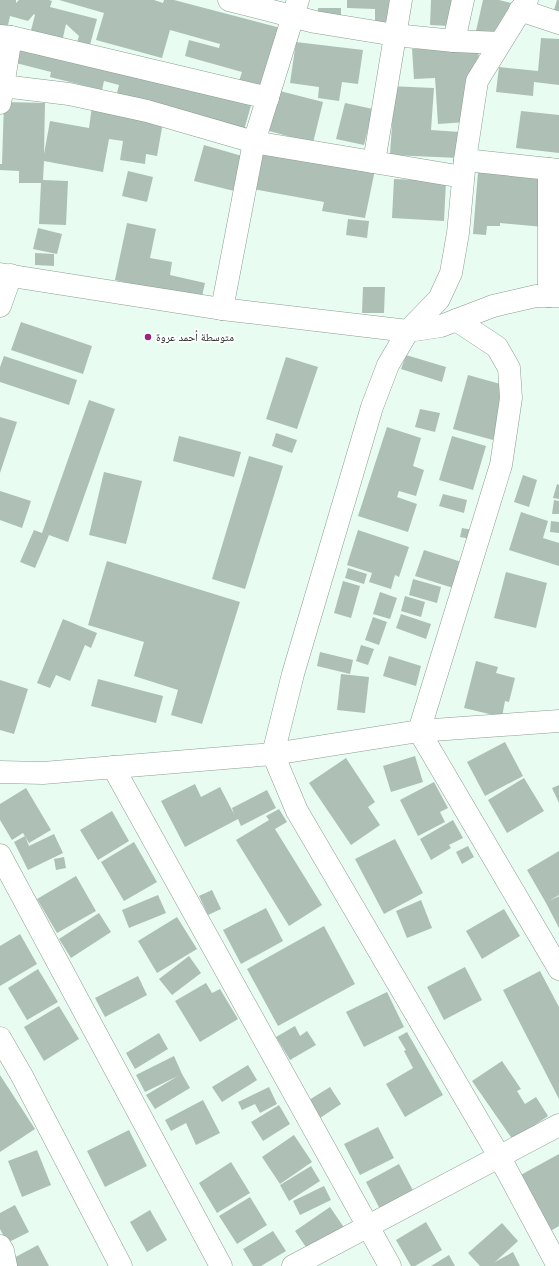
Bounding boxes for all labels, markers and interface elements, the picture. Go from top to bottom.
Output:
place label: متوسطة أحمد عروة [156,329,234,344]
marker: متوسطة أحمد عروة [143,332,153,342]

